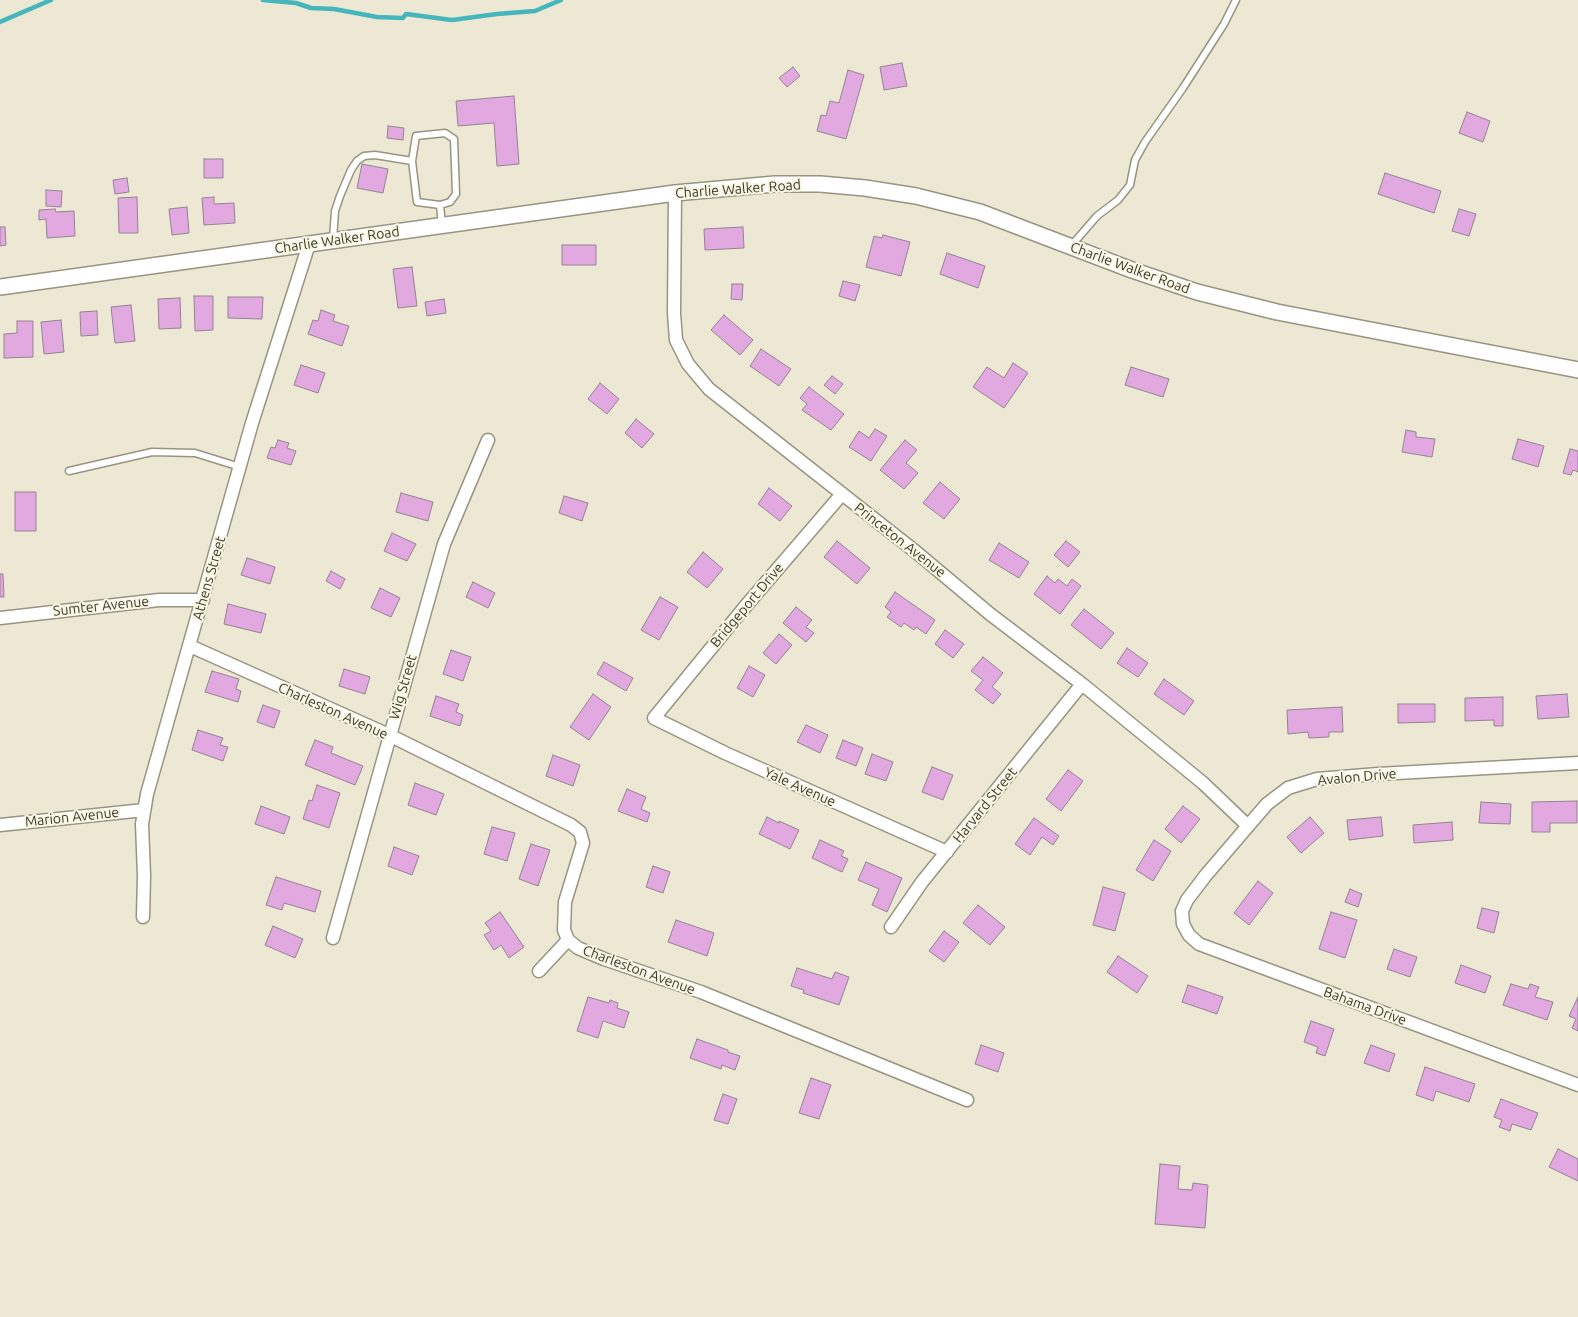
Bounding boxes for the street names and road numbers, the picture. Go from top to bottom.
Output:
street label: Charlie Walker Road [675,176,801,202]
street label: Charlie Walker Road [273,223,401,257]
street label: Charlie Walker Road [1068,239,1192,297]
street label: Princeton Avenue [851,499,949,581]
street label: Athens Street [189,534,229,622]
street label: Bridgeport Drive [707,559,787,651]
street label: Sumter Avenue [52,593,150,619]
street label: Wig Street [386,652,420,722]
street label: Charleston Avenue [275,679,391,743]
street label: Yale Avenue [762,764,838,810]
street label: Harvard Street [949,764,1021,846]
street label: Avalon Drive [1317,765,1397,789]
street label: Marion Avenue [24,804,120,830]
street label: Charleston Avenue [580,942,698,998]
street label: Bahama Drive [1321,983,1409,1029]

